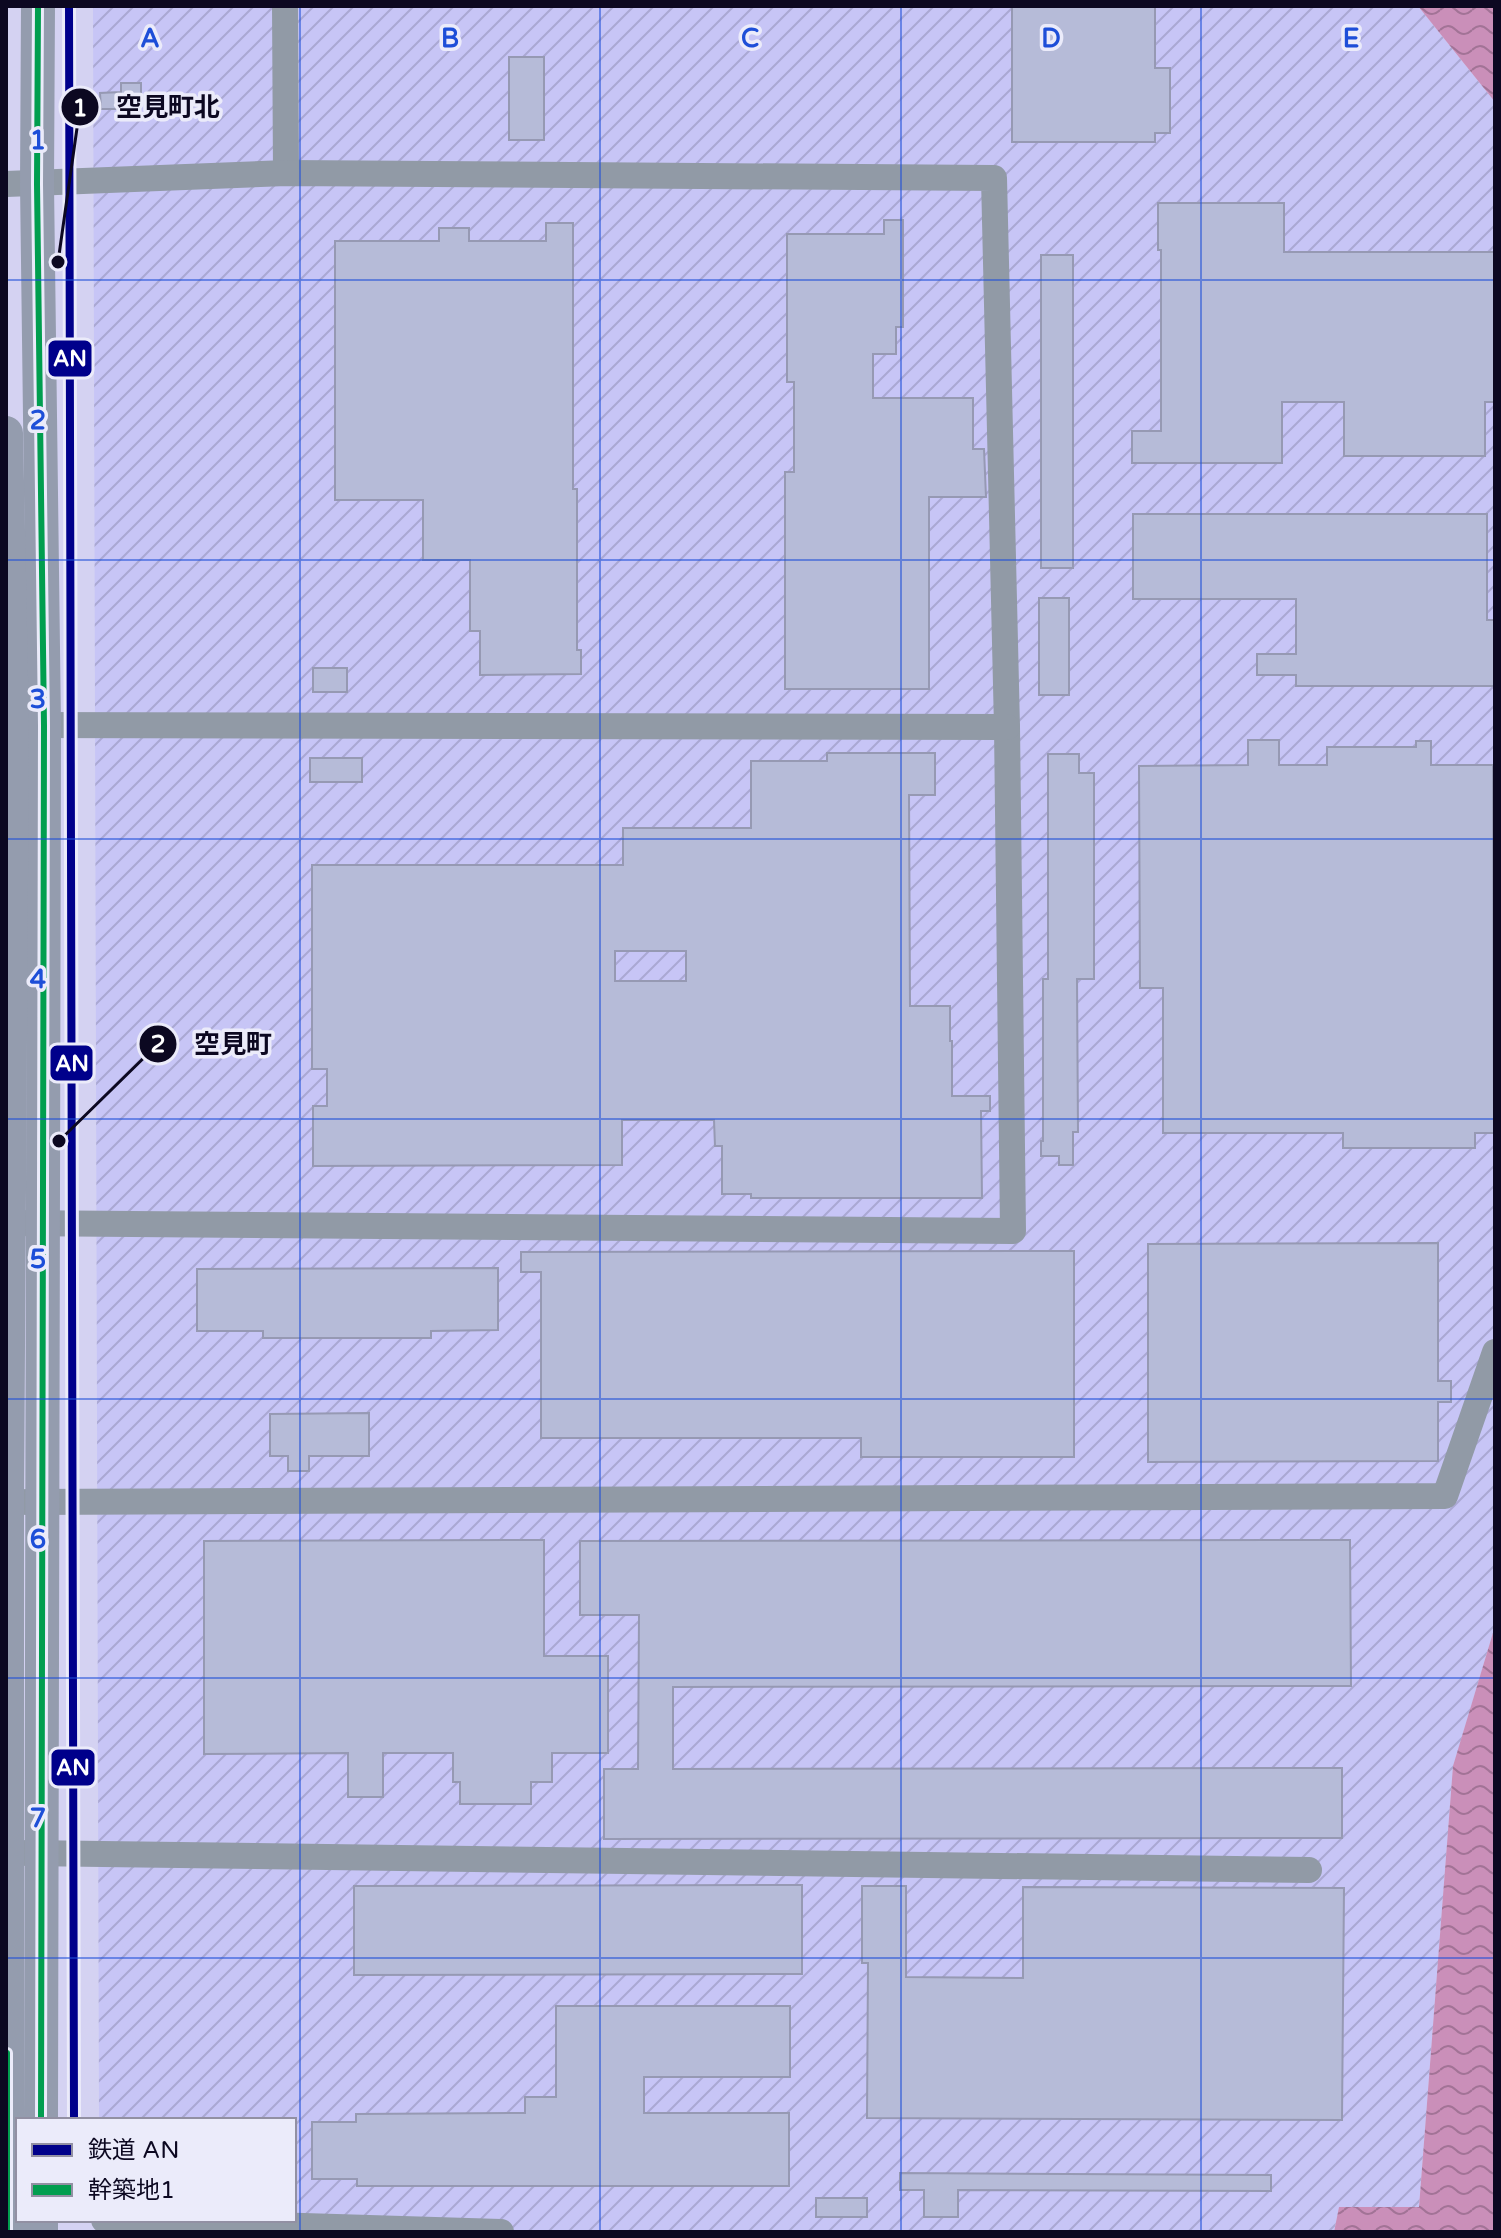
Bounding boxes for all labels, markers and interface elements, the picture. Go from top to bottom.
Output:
text: A [140,23,160,54]
text: B [441,23,459,54]
text: C [741,23,759,54]
text: D [1041,23,1061,54]
text: E [1343,23,1359,54]
callout: 空見町北 [60,82,236,132]
text: 空見町北 [116,92,220,123]
text: 1 [72,94,88,123]
text: 1 [30,125,46,156]
line badge: AN [47,339,93,378]
text: AN [53,346,87,372]
text: 2 [30,405,46,436]
text: 3 [30,684,46,715]
text: 4 [30,964,46,995]
callout: 空見町 [138,1019,288,1069]
text: 空見町 [194,1029,272,1060]
text: 2 [150,1030,166,1059]
line badge: AN [49,1044,94,1082]
text: AN [55,1051,89,1077]
text: 5 [30,1244,46,1275]
text: 6 [30,1524,46,1555]
line badge: AN [50,1748,96,1787]
text: AN [56,1755,90,1781]
text: 7 [30,1803,46,1834]
legend [16,2118,296,2222]
text: 鉄道 AN [88,2136,179,2165]
text: 幹築地1 [88,2176,175,2205]

